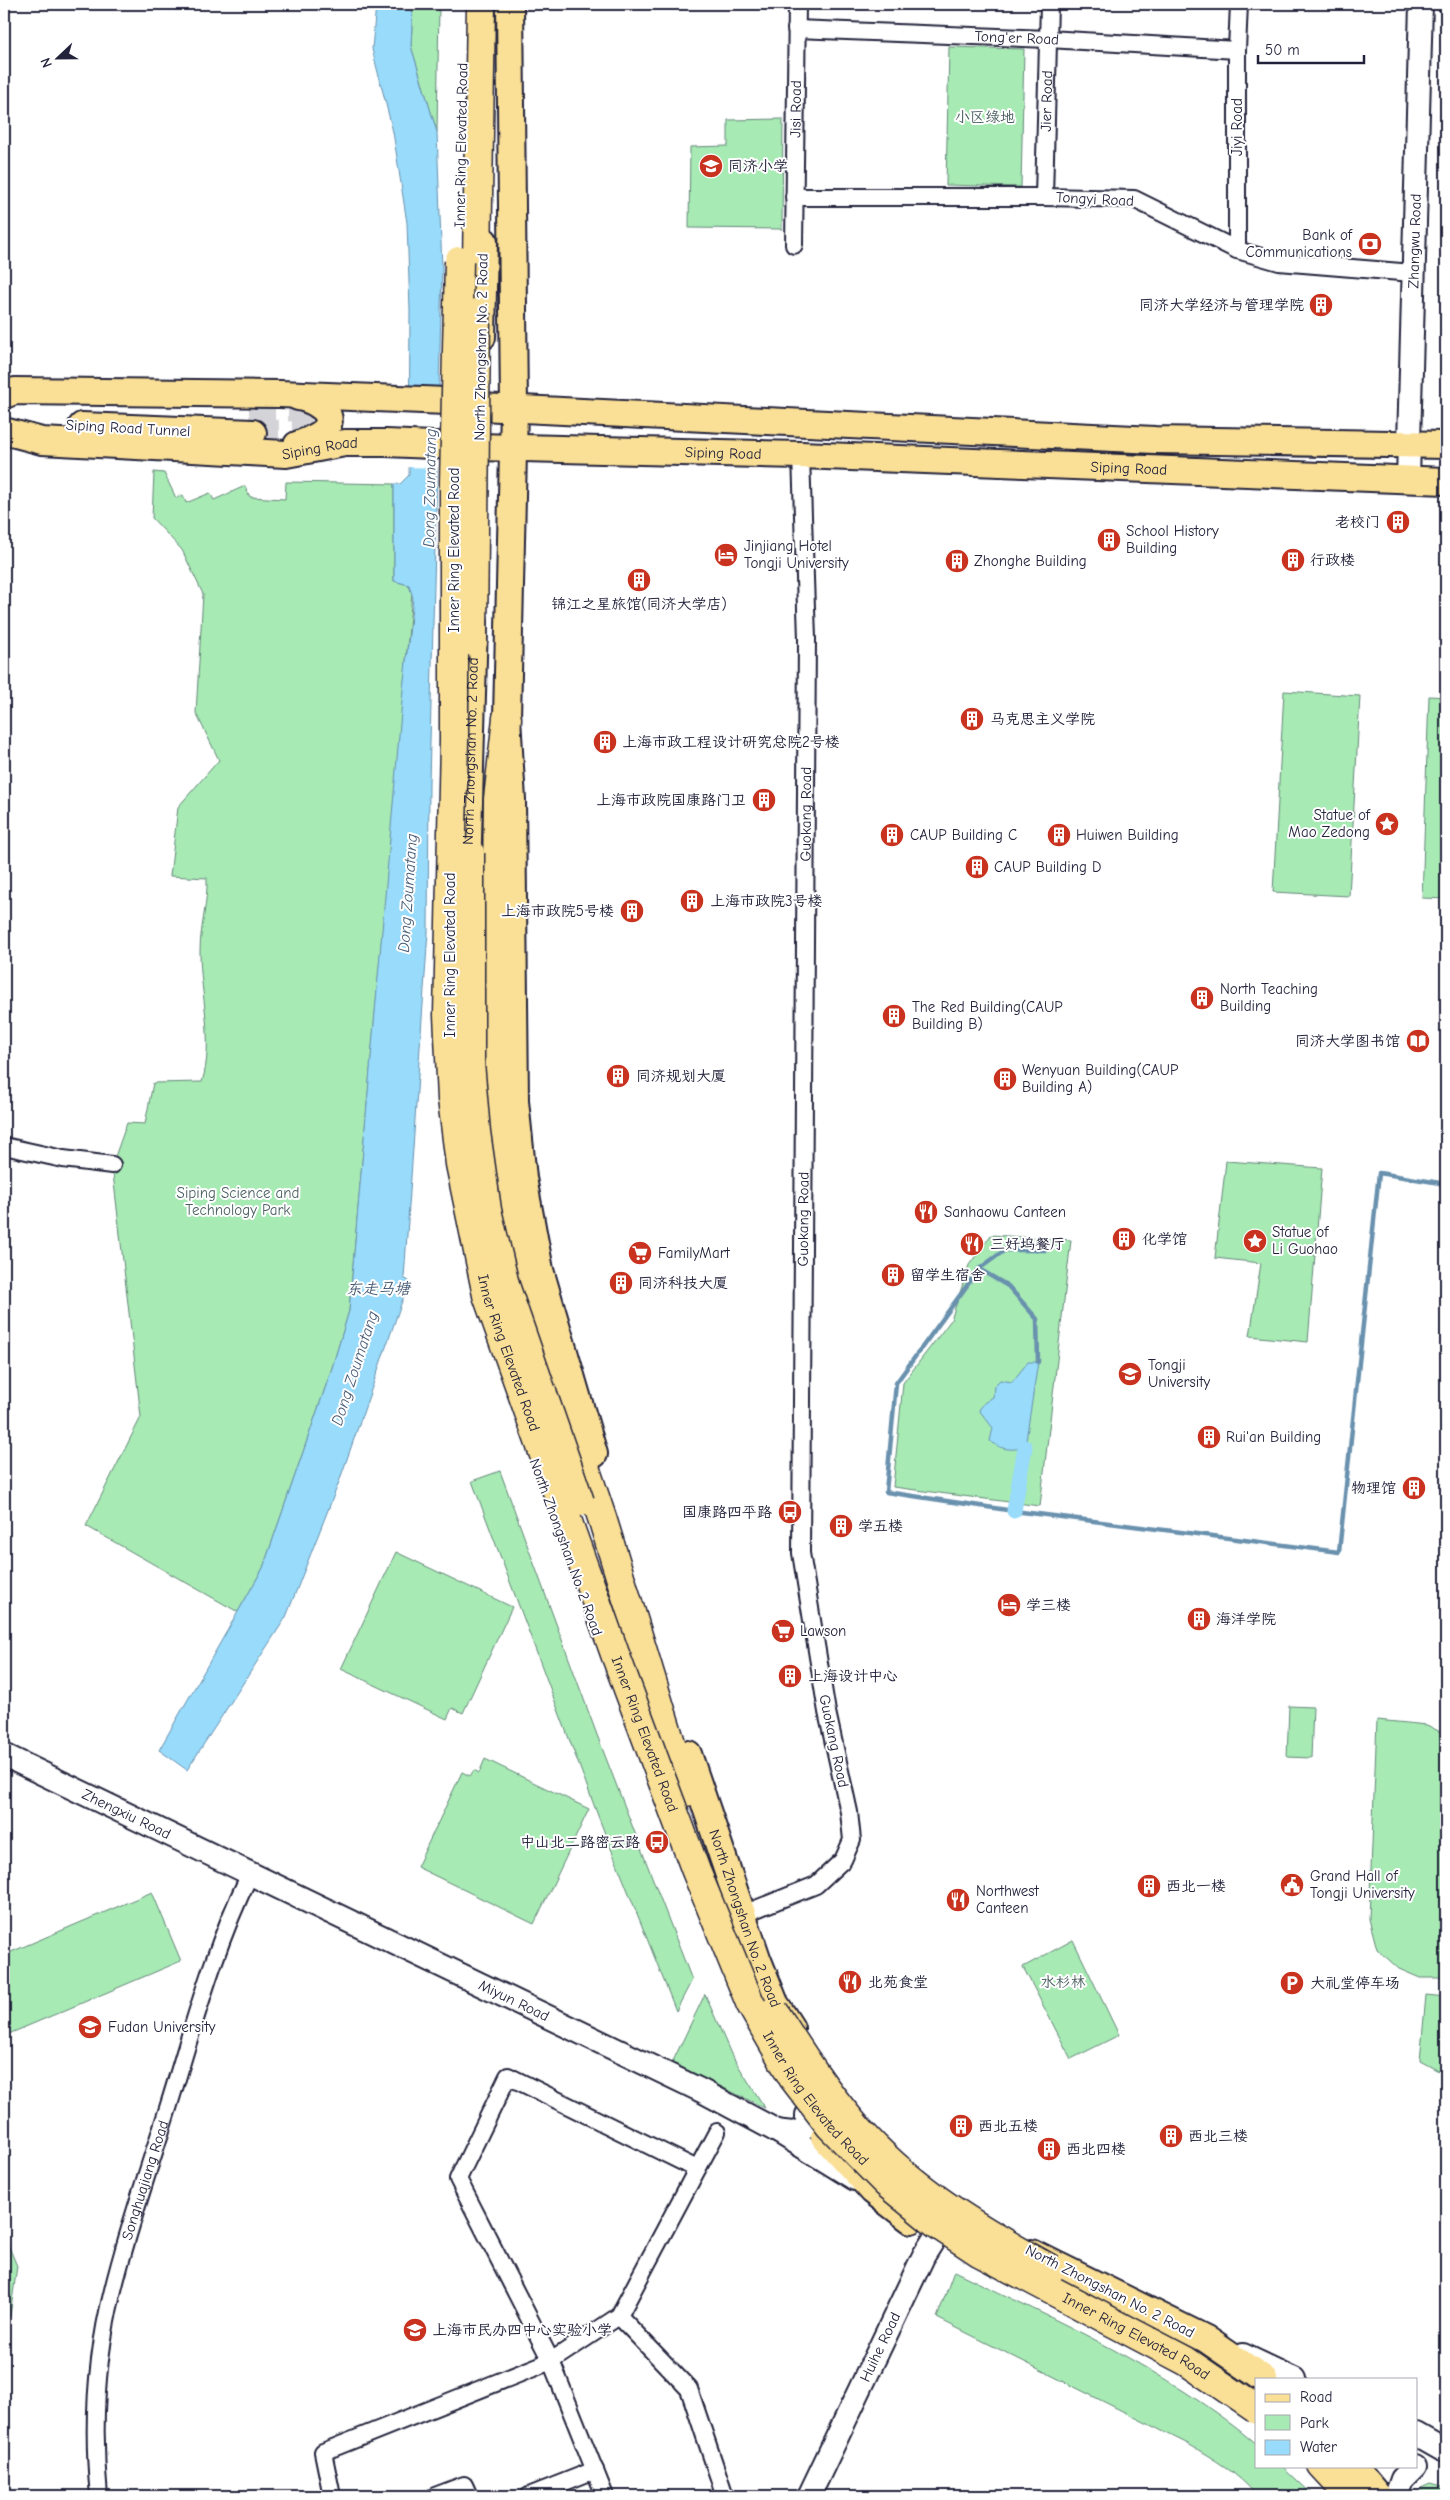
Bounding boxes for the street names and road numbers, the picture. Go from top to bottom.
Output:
street label: Tong'er Road [974,27,1060,49]
street label: Inner Ring Elevated Road [451,62,471,228]
street label: Jier Road [1037,70,1056,132]
street label: Jisi Road [786,80,805,138]
street label: Jiyi Road [1228,98,1246,156]
street label: Tongyi Road [1056,188,1134,210]
street label: Zhangwu Road [1404,193,1425,289]
street label: North Zhongshan No. 2 Road [470,253,492,441]
street label: Siping Road Tunnel [65,416,191,440]
street label: Siping Road [280,434,358,464]
street label: Siping Road [685,443,762,463]
street label: Siping Road [1090,458,1168,479]
street label: Inner Ring Elevated Road [445,468,463,632]
street label: North Zhongshan No. 2 Road [459,657,482,845]
street label: Guokang Road [797,767,815,862]
street label: Inner Ring Elevated Road [441,873,459,1037]
street label: Guokang Road [794,1172,813,1267]
street label: Inner Ring Elevated Road [474,1273,544,1434]
street label: North Zhongshan No. 2 Road [526,1456,606,1638]
street label: Inner Ring Elevated Road [608,1654,682,1814]
street label: Guokang Road [815,1693,853,1789]
street label: Zhengxiu Road [79,1785,174,1843]
street label: North Zhongshan No. 2 Road [705,1827,785,2010]
street label: Miyun Road [476,1976,552,2025]
street label: Inner Ring Elevated Road [759,2028,873,2169]
street label: Songhuajiang Road [118,2118,173,2242]
street label: North Zhongshan No. 2 Road [1022,2240,1198,2342]
street label: Inner Ring Elevated Road [1060,2289,1213,2384]
street label: Huihe Road [856,2309,904,2385]

